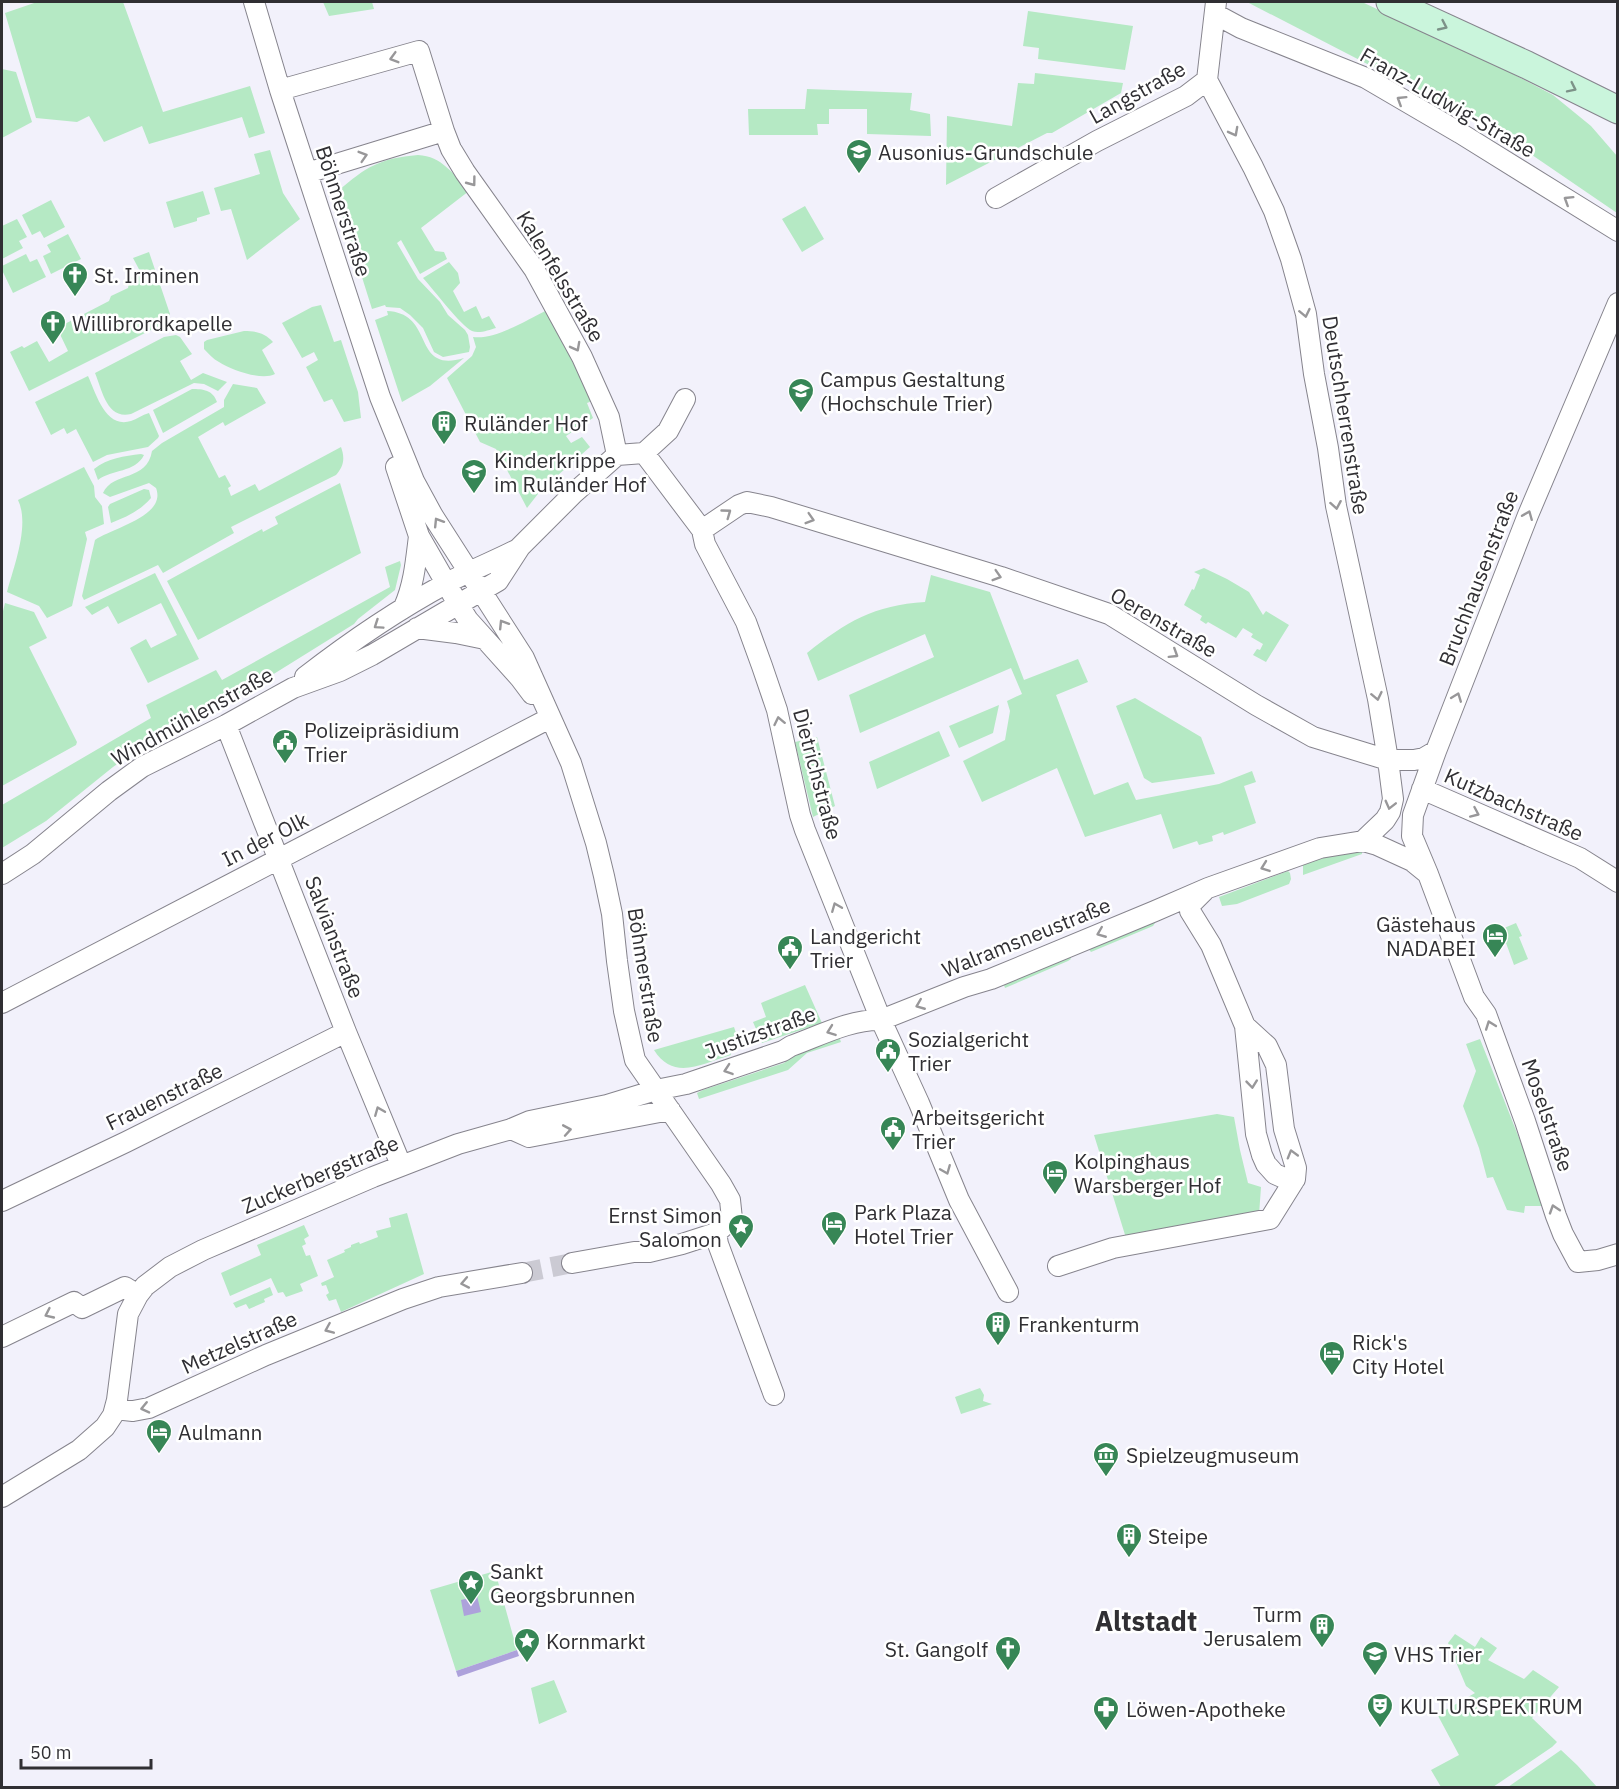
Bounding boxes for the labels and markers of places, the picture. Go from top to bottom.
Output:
school or university icon: Ausonius-Grundschule [844,137,874,175]
place label: Ausonius-Grundschule [878,138,1093,166]
church icon: St. Irminen [60,260,90,298]
place label: St. Irminen [94,261,199,289]
church icon: Willibrordkapelle [38,308,68,346]
place label: Willibrordkapelle [72,309,233,337]
place label: Campus Gestaltung (Hochschule Trier) [820,365,1005,417]
school or university icon: Campus Gestaltung (Hochschule Trier) [786,376,816,414]
building icon: Ruländer Hof [429,408,459,446]
place label: Ruländer Hof [464,409,588,437]
place label: Kinderkrippe im Ruländer Hof [494,446,647,498]
school or university icon: Kinderkrippe im Ruländer Hof [459,457,489,495]
place label: Polizeipräsidium Trier [304,716,460,768]
public building icon: Polizeipräsidium Trier [270,727,300,765]
place label: Gästehaus NADABEI [1376,910,1476,962]
hotel icon: Gästehaus NADABEI [1480,921,1510,959]
place label: Landgericht Trier [810,922,921,974]
public building icon: Landgericht Trier [775,933,805,971]
place label: Sozialgericht Trier [908,1025,1029,1077]
public building icon: Sozialgericht Trier [873,1036,903,1074]
place label: Arbeitsgericht Trier [912,1103,1045,1155]
public building icon: Arbeitsgericht Trier [878,1114,908,1152]
place label: Kolpinghaus Warsberger Hof [1074,1147,1221,1199]
hotel icon: Kolpinghaus Warsberger Hof [1040,1158,1070,1196]
place label: Park Plaza Hotel Trier [854,1198,954,1250]
place label: Ernst Simon Salomon [608,1201,722,1253]
hotel icon: Park Plaza Hotel Trier [819,1209,849,1247]
place icon: Ernst Simon Salomon [726,1212,756,1250]
building icon: Frankenturm [983,1309,1013,1347]
place label: Frankenturm [1018,1310,1140,1338]
place label: Rick's City Hotel [1352,1328,1445,1380]
hotel icon: Rick's City Hotel [1317,1339,1347,1377]
hotel icon: Aulmann [144,1417,174,1455]
place label: Aulmann [178,1418,263,1446]
museum icon: Spielzeugmuseum [1091,1440,1121,1478]
place label: Spielzeugmuseum [1126,1441,1299,1469]
building icon: Steipe [1114,1521,1144,1559]
place label: Steipe [1148,1522,1208,1550]
place label: Sankt Georgsbrunnen [490,1557,636,1609]
place icon: Sankt Georgsbrunnen [456,1568,486,1606]
place label: Turm Jerusalem [1203,1600,1302,1652]
building icon: Turm Jerusalem [1307,1611,1337,1649]
place icon: Kornmarkt [512,1626,542,1664]
place label: Kornmarkt [546,1627,646,1655]
church icon: St. Gangolf [993,1634,1023,1672]
place label: St. Gangolf [885,1635,988,1663]
school or university icon: VHS Trier [1360,1639,1390,1677]
place label: VHS Trier [1394,1640,1482,1668]
theatre icon: KULTURSPEKTRUM [1365,1691,1395,1729]
place label: KULTURSPEKTRUM [1400,1692,1583,1720]
pharmacy icon: Löwen-Apotheke [1091,1694,1121,1732]
place label: Löwen-Apotheke [1126,1695,1286,1723]

